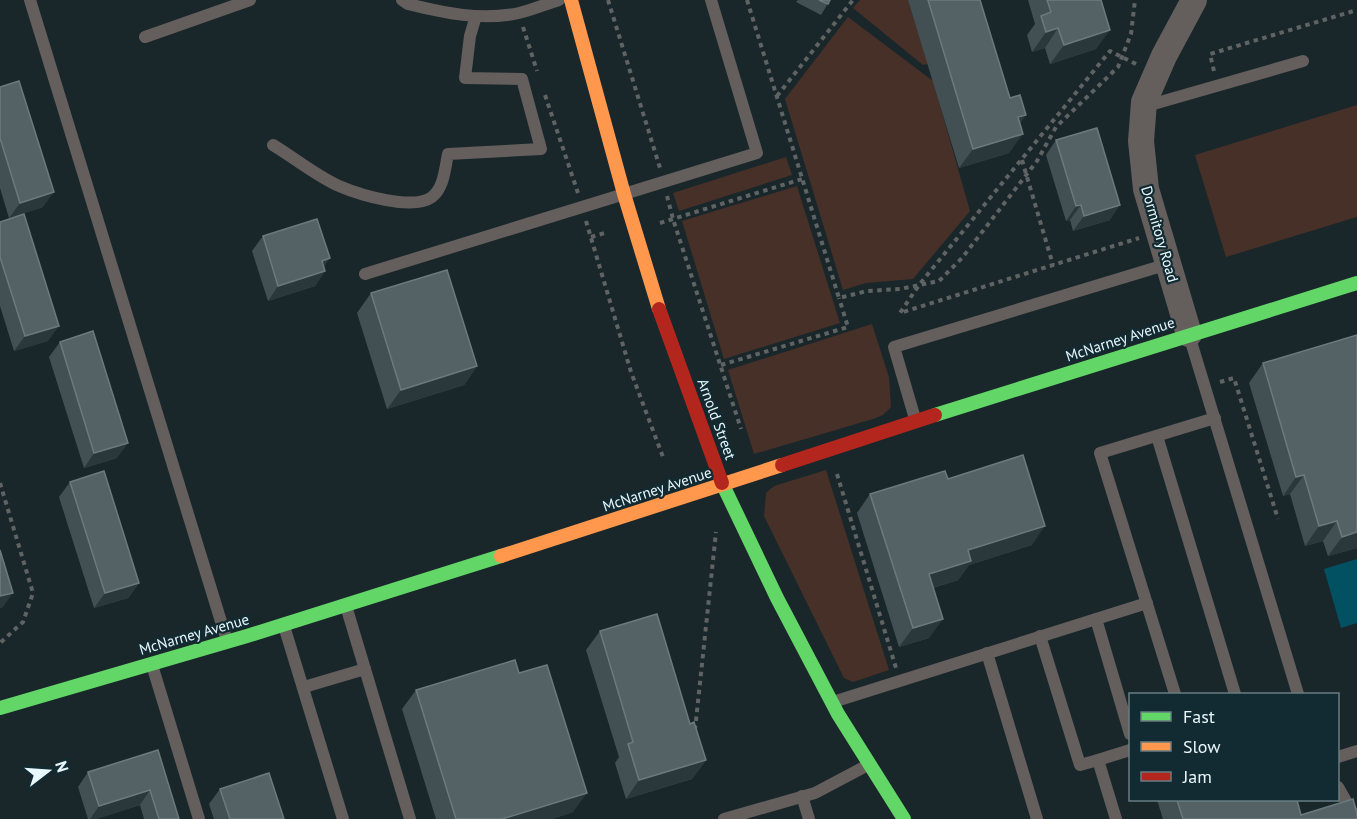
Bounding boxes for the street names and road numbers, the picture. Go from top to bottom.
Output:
street label: Dormitory Road [1137,184,1183,284]
street label: McNarney Avenue [1063,312,1177,366]
street label: Arnold Street [694,376,740,462]
street label: McNarney Avenue [600,462,714,516]
street label: McNarney Avenue [137,609,251,659]

